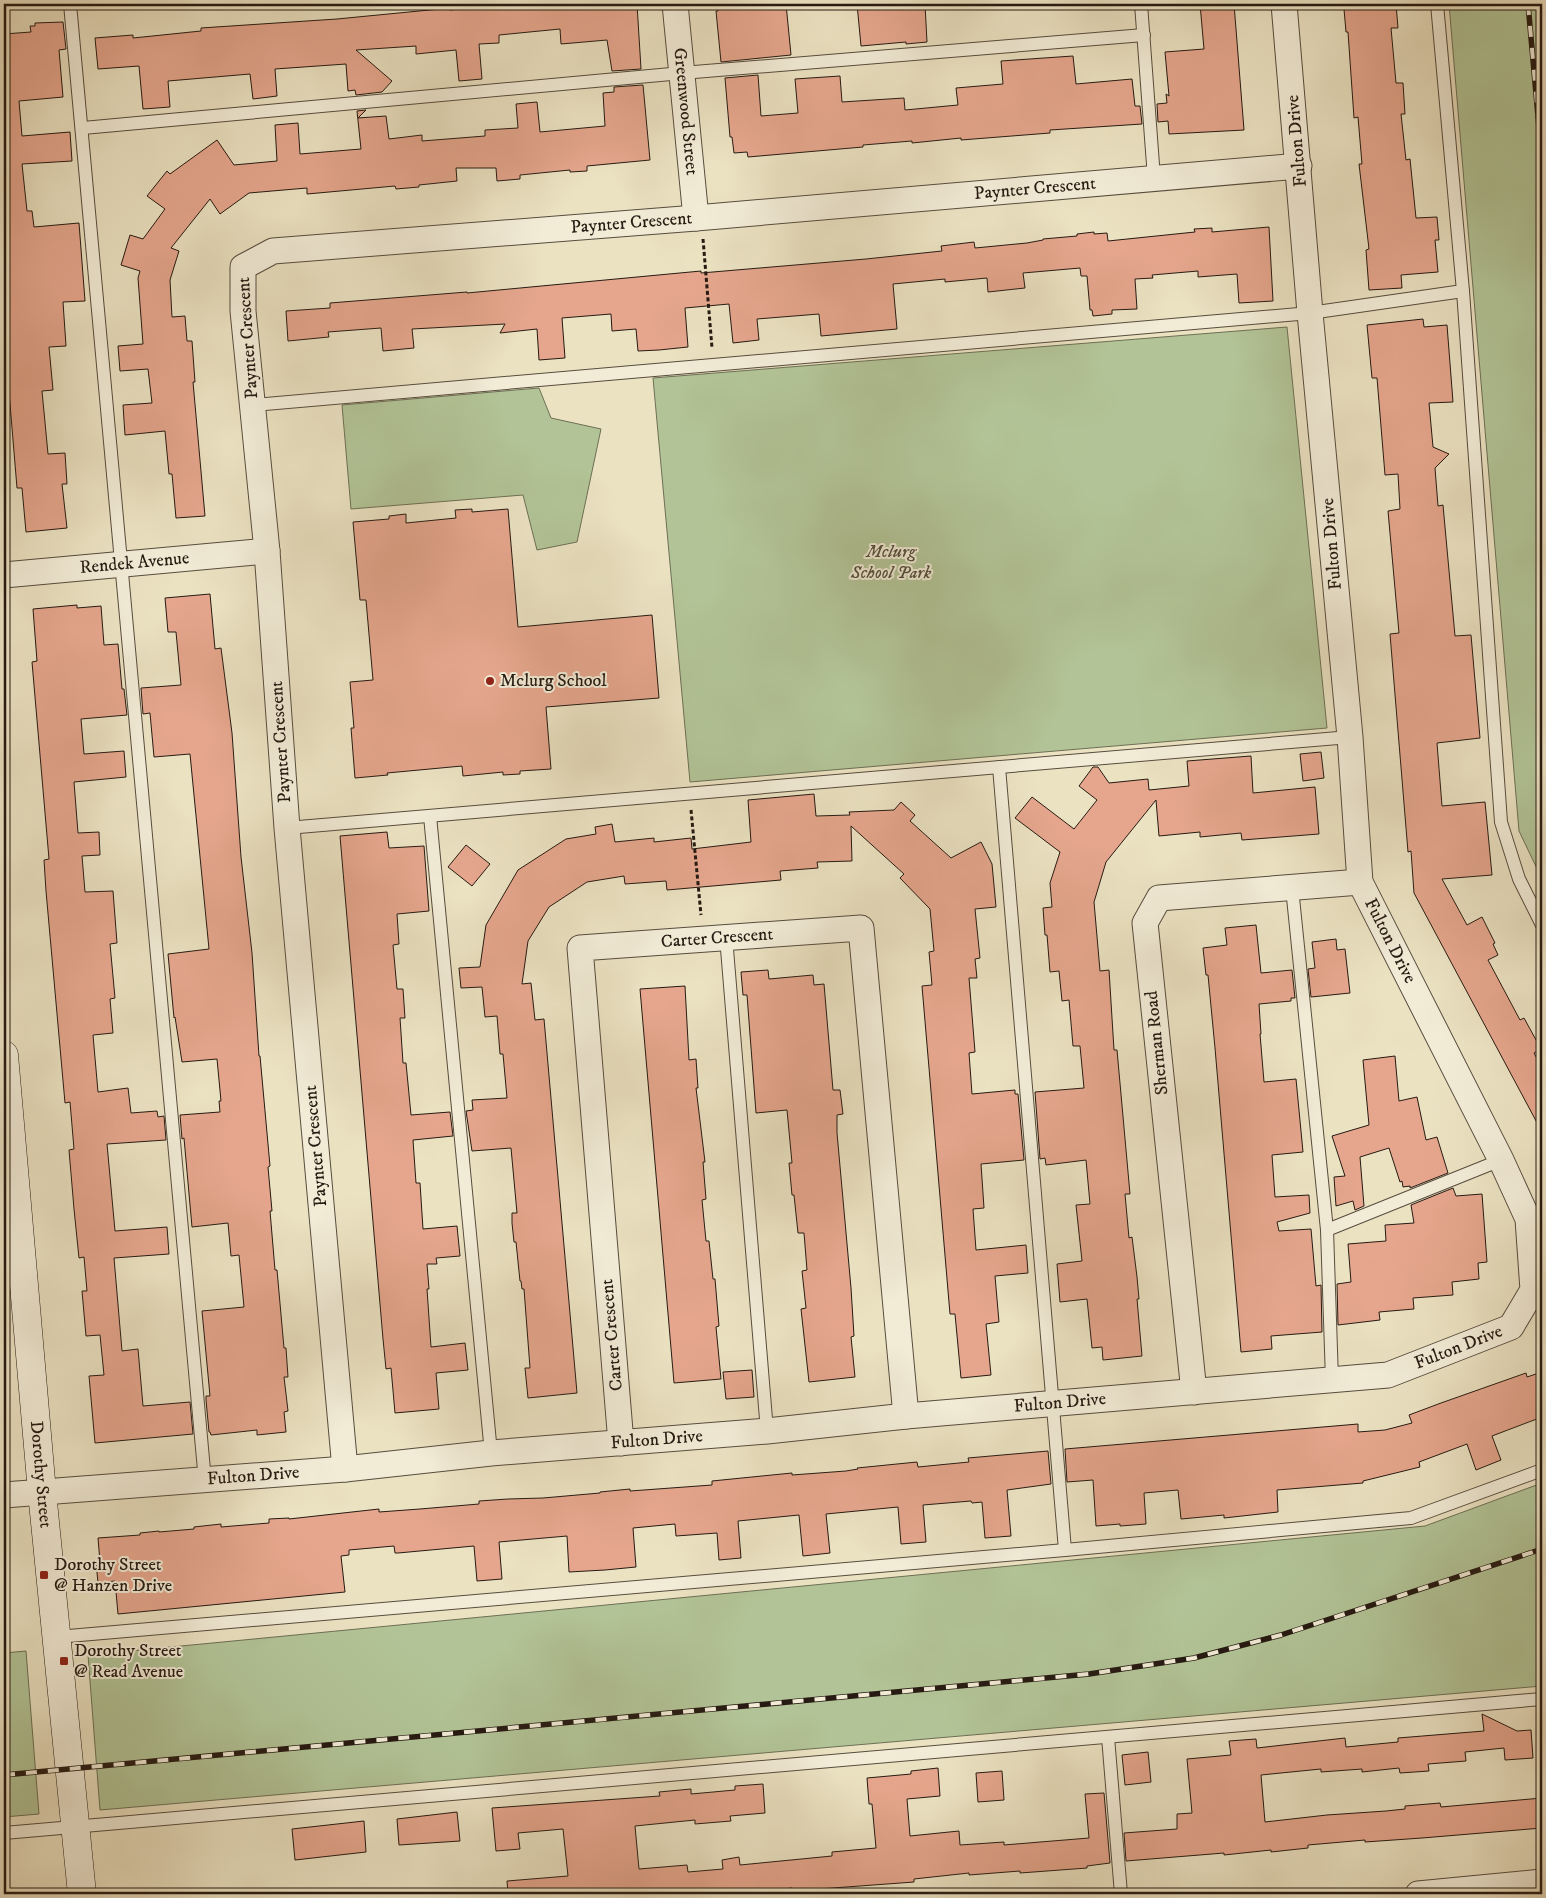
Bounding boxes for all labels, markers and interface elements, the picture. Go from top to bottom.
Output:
street label: Greenwood Street [668,47,703,176]
street label: Fulton Drive [1282,94,1312,188]
street label: Paynter Crescent [973,173,1097,205]
street label: Paynter Crescent [570,207,693,239]
street label: Paynter Crescent [233,276,263,400]
street label: Fulton Drive [1317,497,1347,591]
park label: Mclurg School Park [850,541,932,584]
street label: Rendek Avenue [79,547,190,579]
place label: Mclurg School [500,670,607,692]
marker: Mclurg School [484,675,496,687]
street label: Paynter Crescent [266,680,296,804]
street label: Fulton Drive [1359,895,1421,987]
street label: Carter Crescent [660,923,774,953]
street label: Sherman Road [1141,990,1173,1096]
street label: Paynter Crescent [300,1084,332,1208]
street label: Carter Crescent [596,1278,628,1392]
street label: Fulton Drive [1411,1320,1506,1375]
street label: Fulton Drive [1013,1388,1107,1418]
street label: Dorothy Street [25,1420,57,1529]
street label: Fulton Drive [610,1425,704,1454]
street label: Fulton Drive [206,1462,300,1490]
place label: Dorothy Street @ Hanzen Drive [54,1554,172,1597]
marker: Dorothy Street @ Hanzen Drive [38,1569,50,1581]
place label: Dorothy Street @ Read Avenue [74,1640,183,1683]
marker: Dorothy Street @ Read Avenue [58,1655,70,1667]

